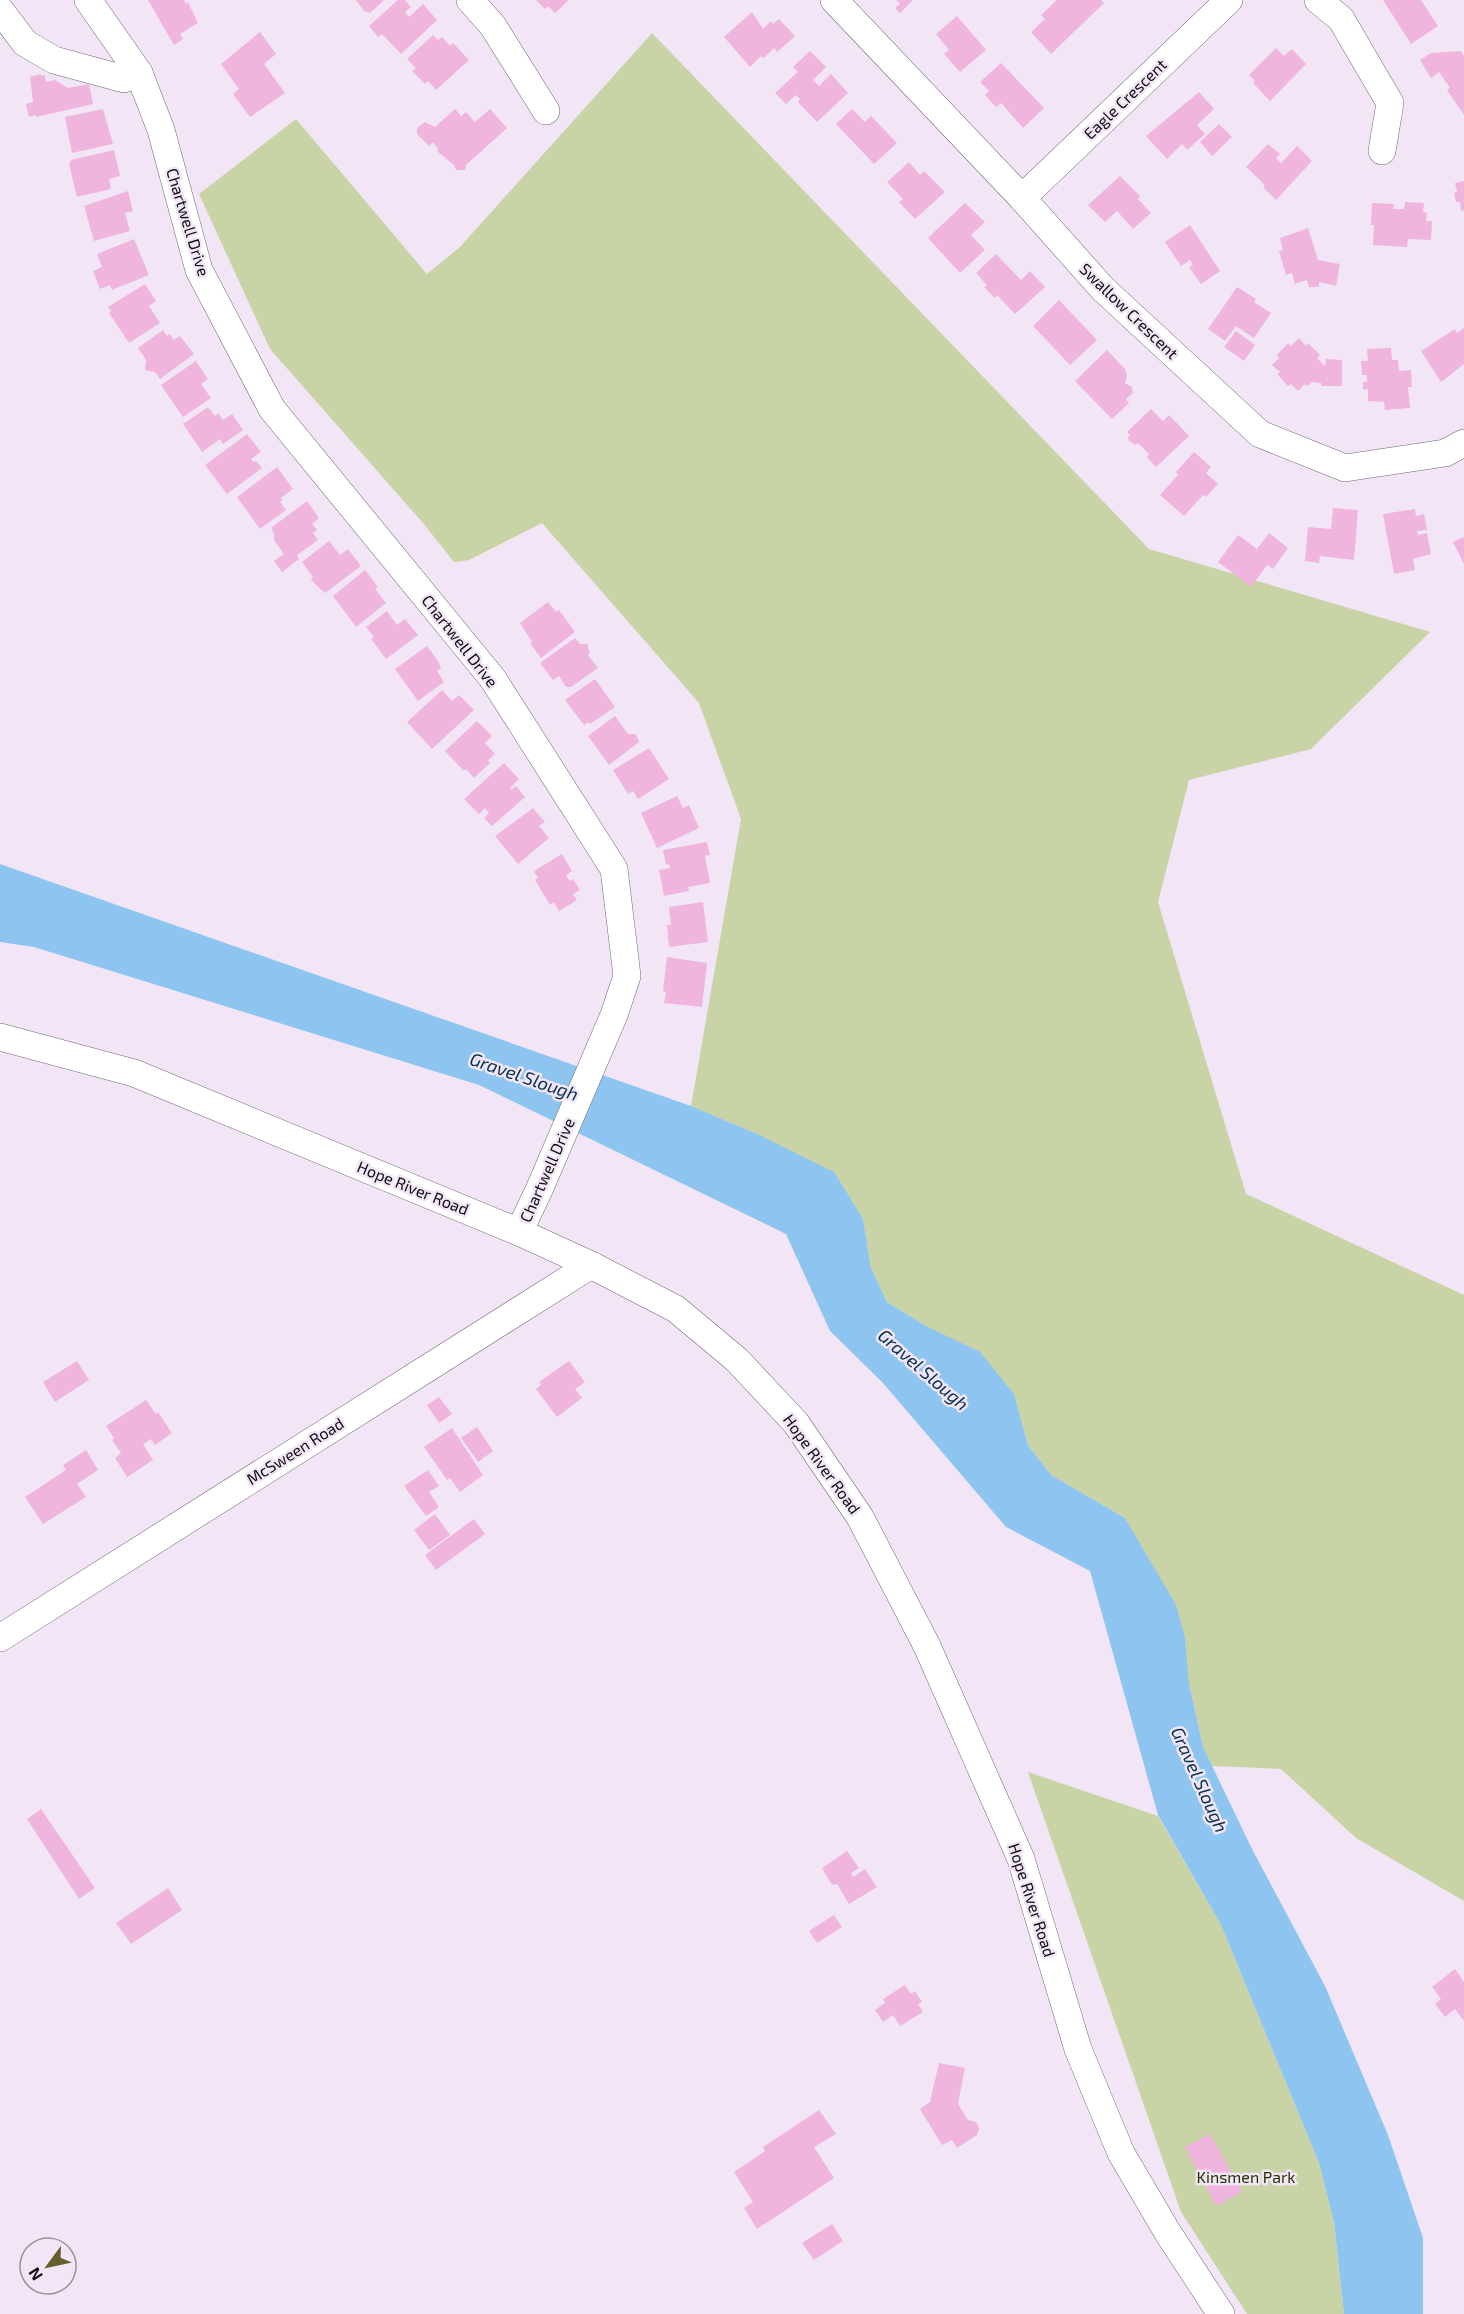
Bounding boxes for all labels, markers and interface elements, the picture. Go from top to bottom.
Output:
street label: Eagle Crescent [1079,55,1170,143]
street label: Chartwell Drive [163,165,214,278]
street label: Swallow Crescent [1076,259,1183,362]
street label: Chartwell Drive [418,591,502,691]
water label: Gravel Slough [467,1047,581,1105]
street label: Chartwell Drive [515,1115,578,1225]
street label: Hope River Road [355,1157,472,1219]
water label: Gravel Slough [874,1324,974,1415]
street label: Hope River Road [780,1410,865,1517]
street label: McSween Road [243,1413,347,1488]
water label: Gravel Slough [1167,1723,1233,1836]
street label: Hope River Road [1005,1841,1060,1959]
park label: Kinsmen Park [1196,2167,1296,2186]
north arrow [18,2236,78,2296]
text: N [24,2264,46,2284]

